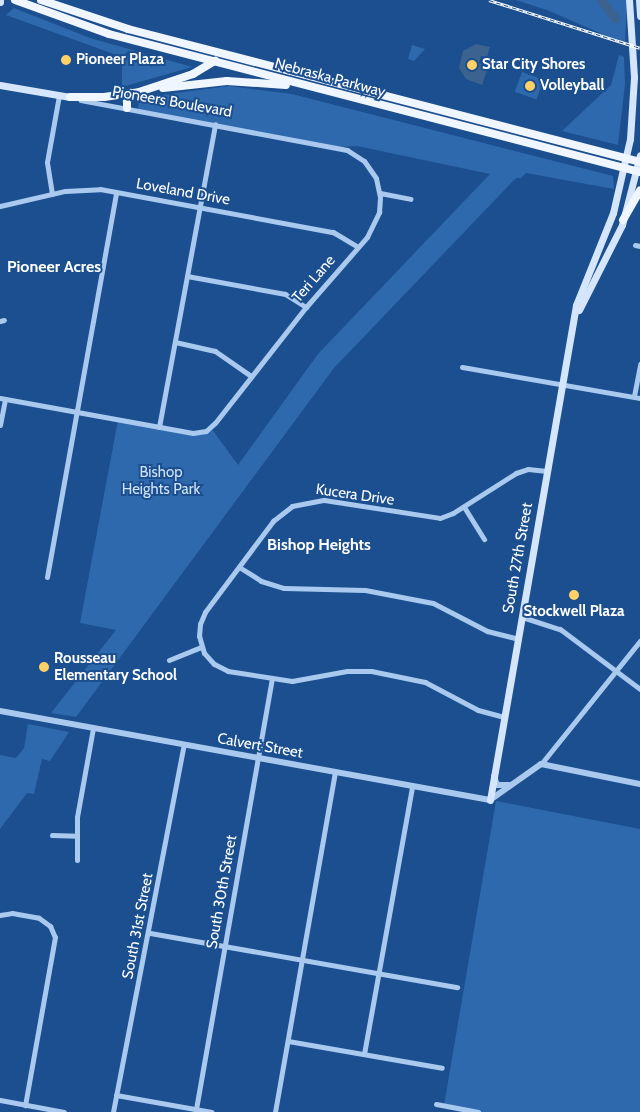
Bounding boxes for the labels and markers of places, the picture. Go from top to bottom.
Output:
place label: Pioneer Plaza [76,51,164,69]
marker: Pioneer Plaza [60,54,72,66]
place label: Star City Shores [482,56,585,74]
marker: Star City Shores [466,59,478,71]
place label: Volleyball [540,77,604,95]
marker: Volleyball [524,80,536,92]
marker: Stockwell Plaza [568,589,580,601]
place label: Stockwell Plaza [524,603,624,621]
place label: Rousseau Elementary School [54,649,177,684]
marker: Rousseau Elementary School [38,661,50,673]

